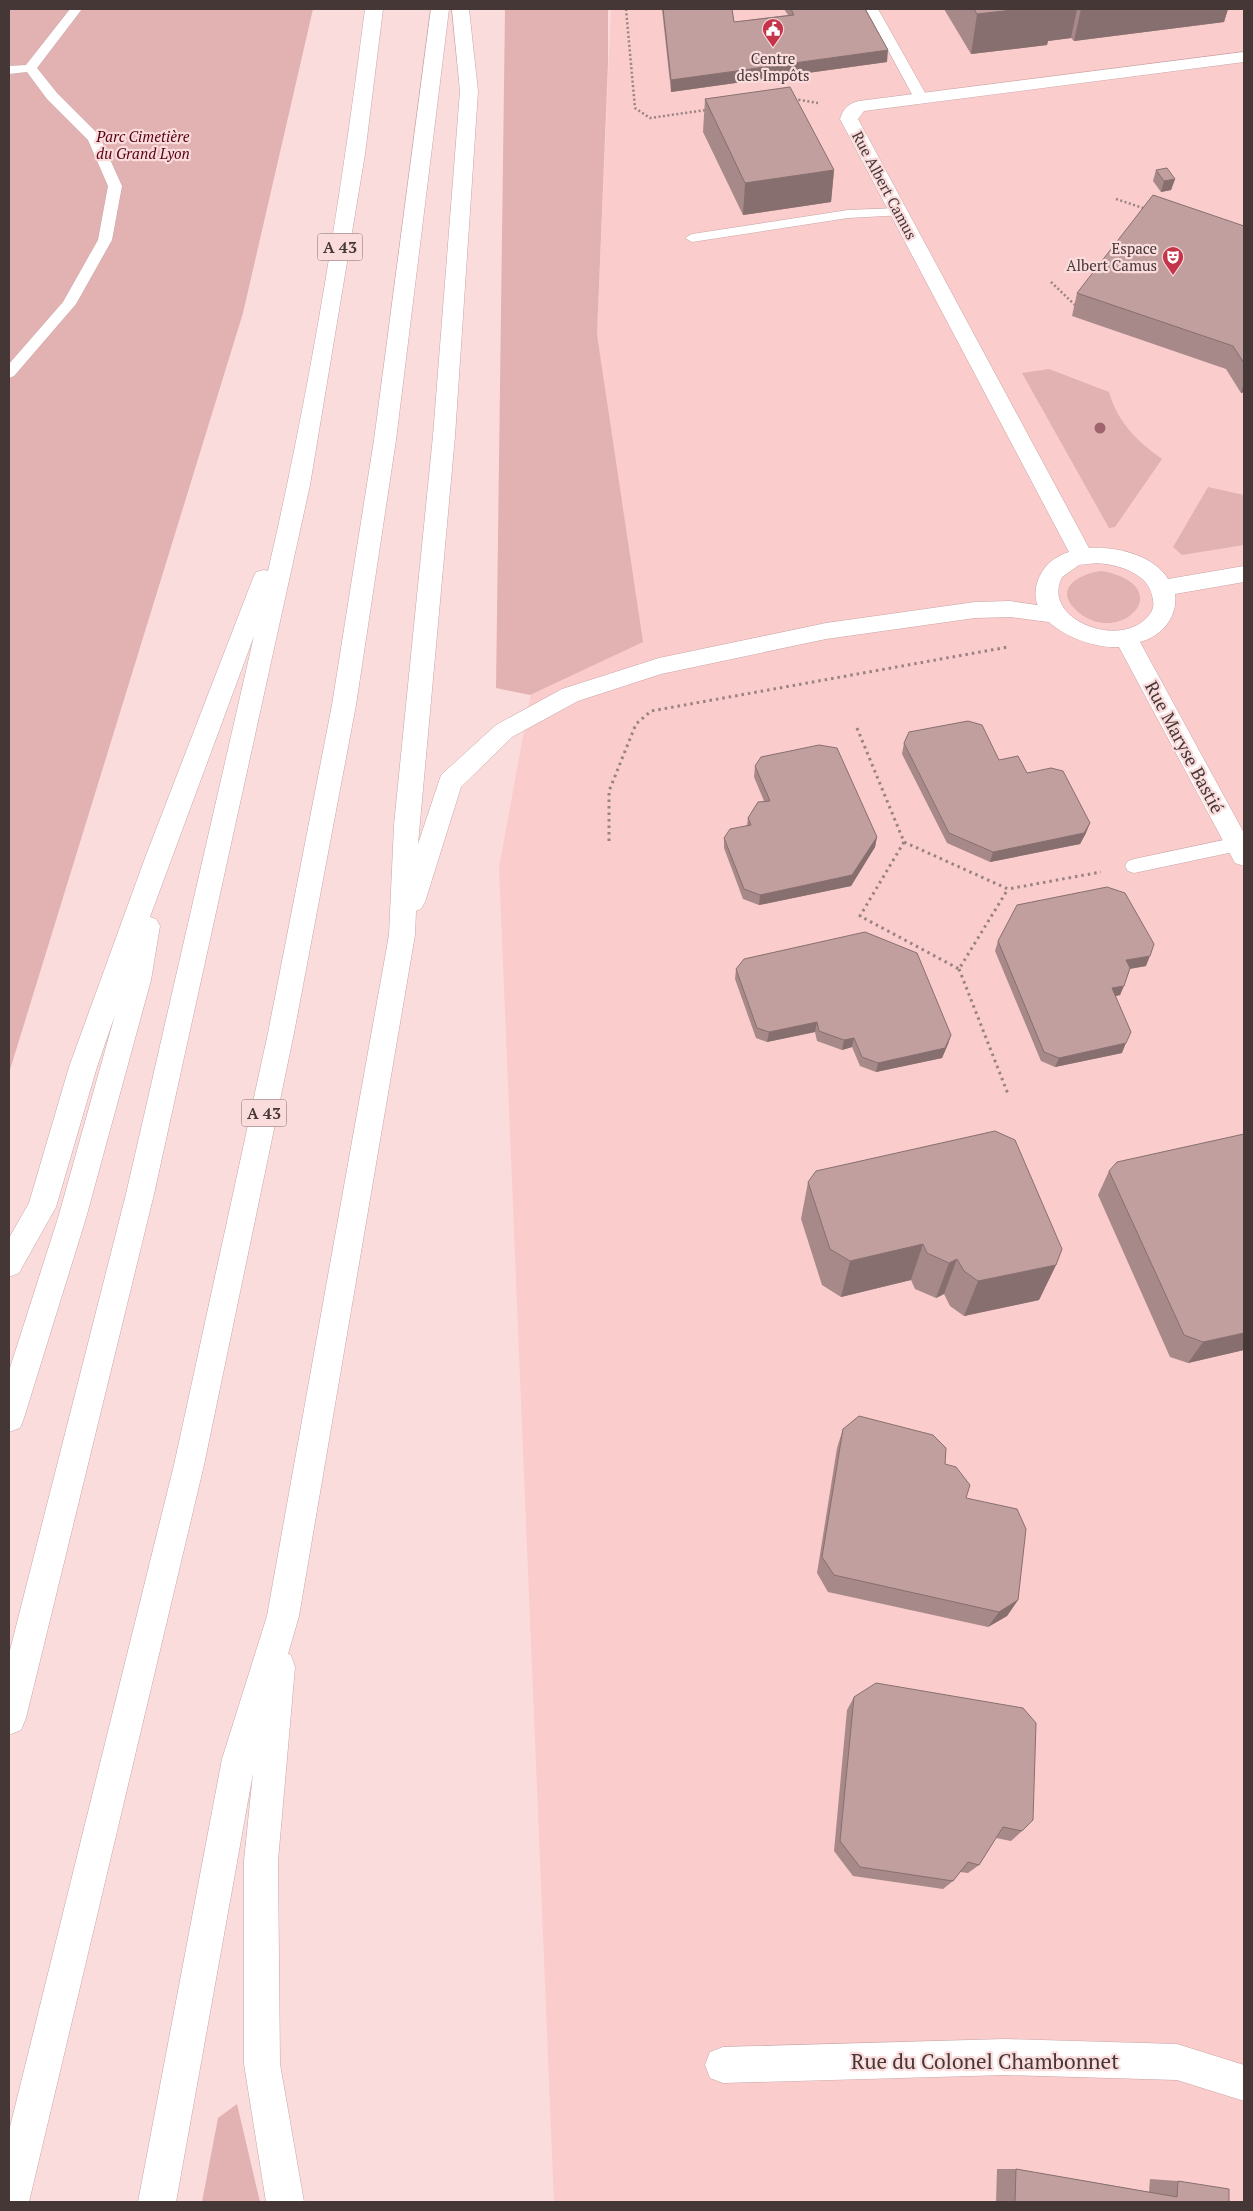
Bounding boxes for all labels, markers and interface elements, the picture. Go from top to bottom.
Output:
public building icon: Centre des Impôts [761,17,785,48]
place label: Centre des Impôts [737,48,809,85]
park label: Parc Cimetière du Grand Lyon [95,126,190,163]
street label: Rue Albert Camus [848,127,922,243]
road number: A 43 [318,233,362,260]
place label: Espace Albert Camus [1066,238,1157,275]
theatre icon: Espace Albert Camus [1161,245,1185,276]
street label: Rue Maryse Bastié [1140,677,1230,817]
road number: A 43 [242,1100,286,1126]
street label: Rue du Colonel Chambonnet [851,2047,1119,2075]

